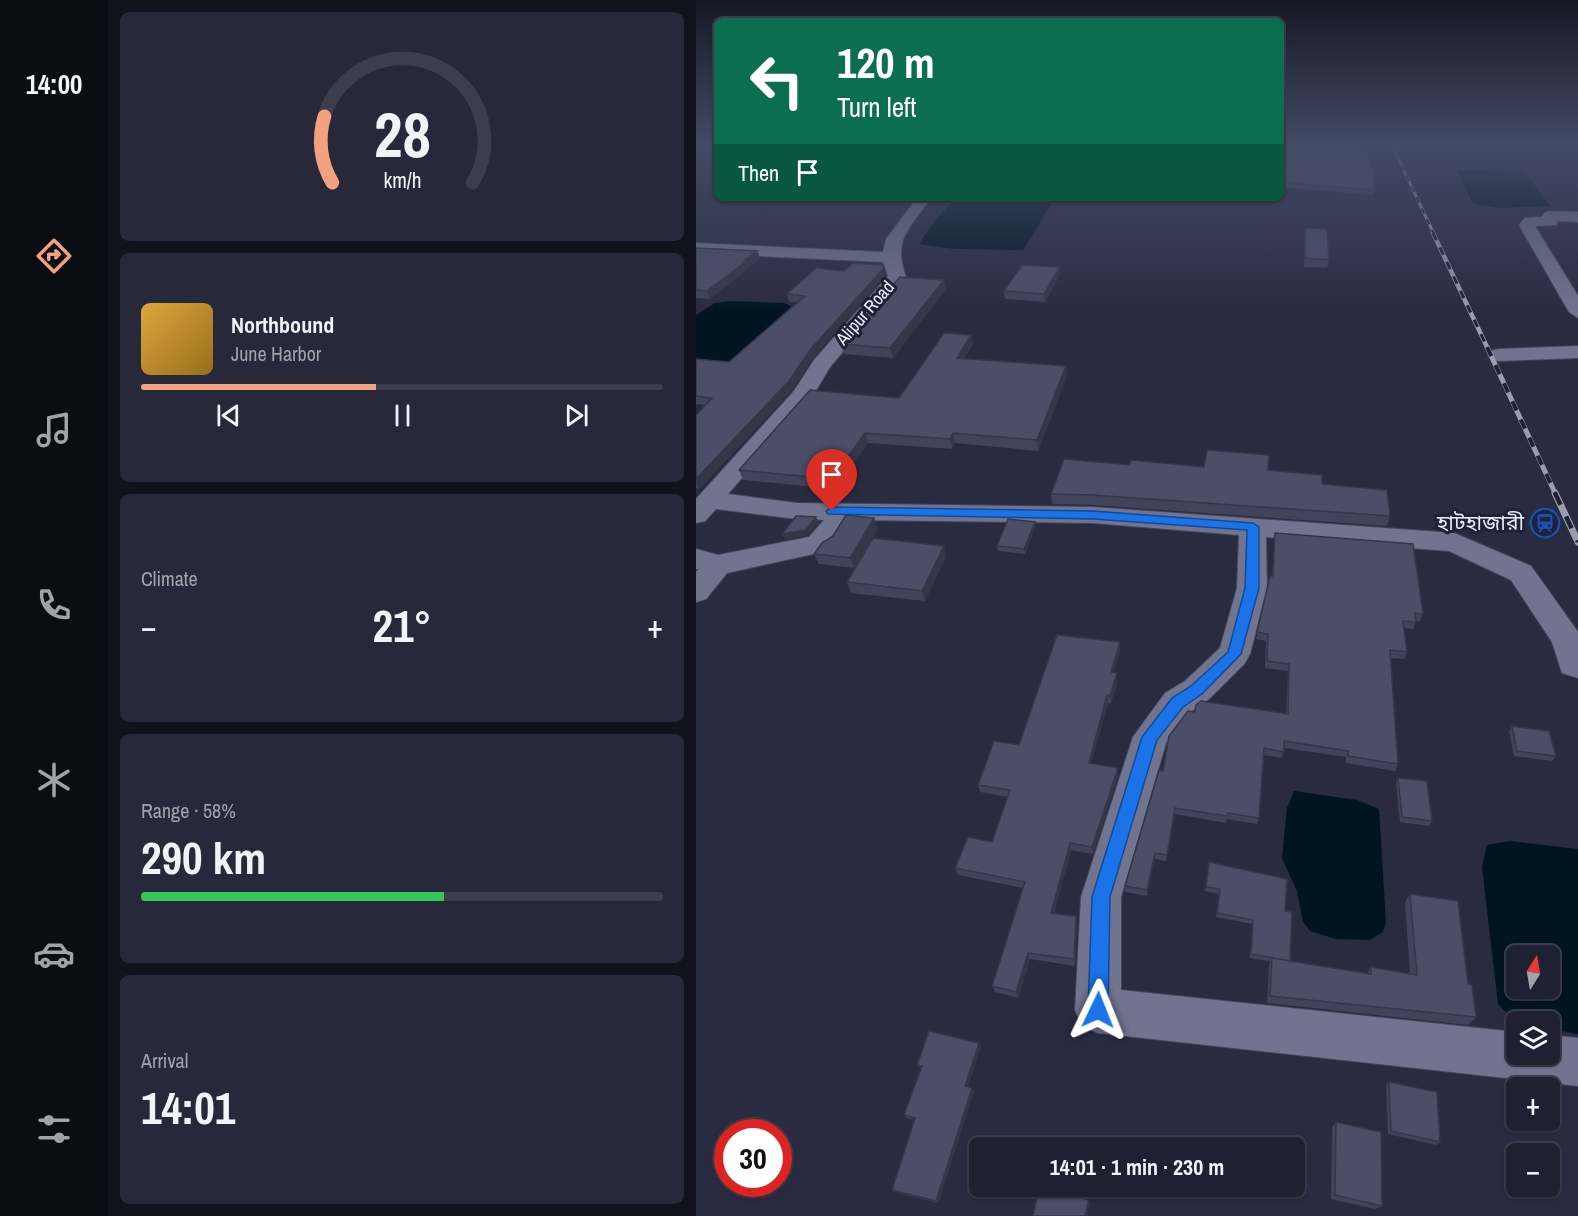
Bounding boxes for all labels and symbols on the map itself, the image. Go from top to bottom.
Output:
street label: Alipur Road [829,275,900,351]
pin [806,449,857,511]
station icon: হাটহাজারী [1529,507,1561,539]
place label: হাটহাজারী [1436,508,1524,537]
north arrow [1506,945,1560,999]
position arrow [1066,978,1130,1042]
speed limit sign: 30 [714,1119,792,1197]

